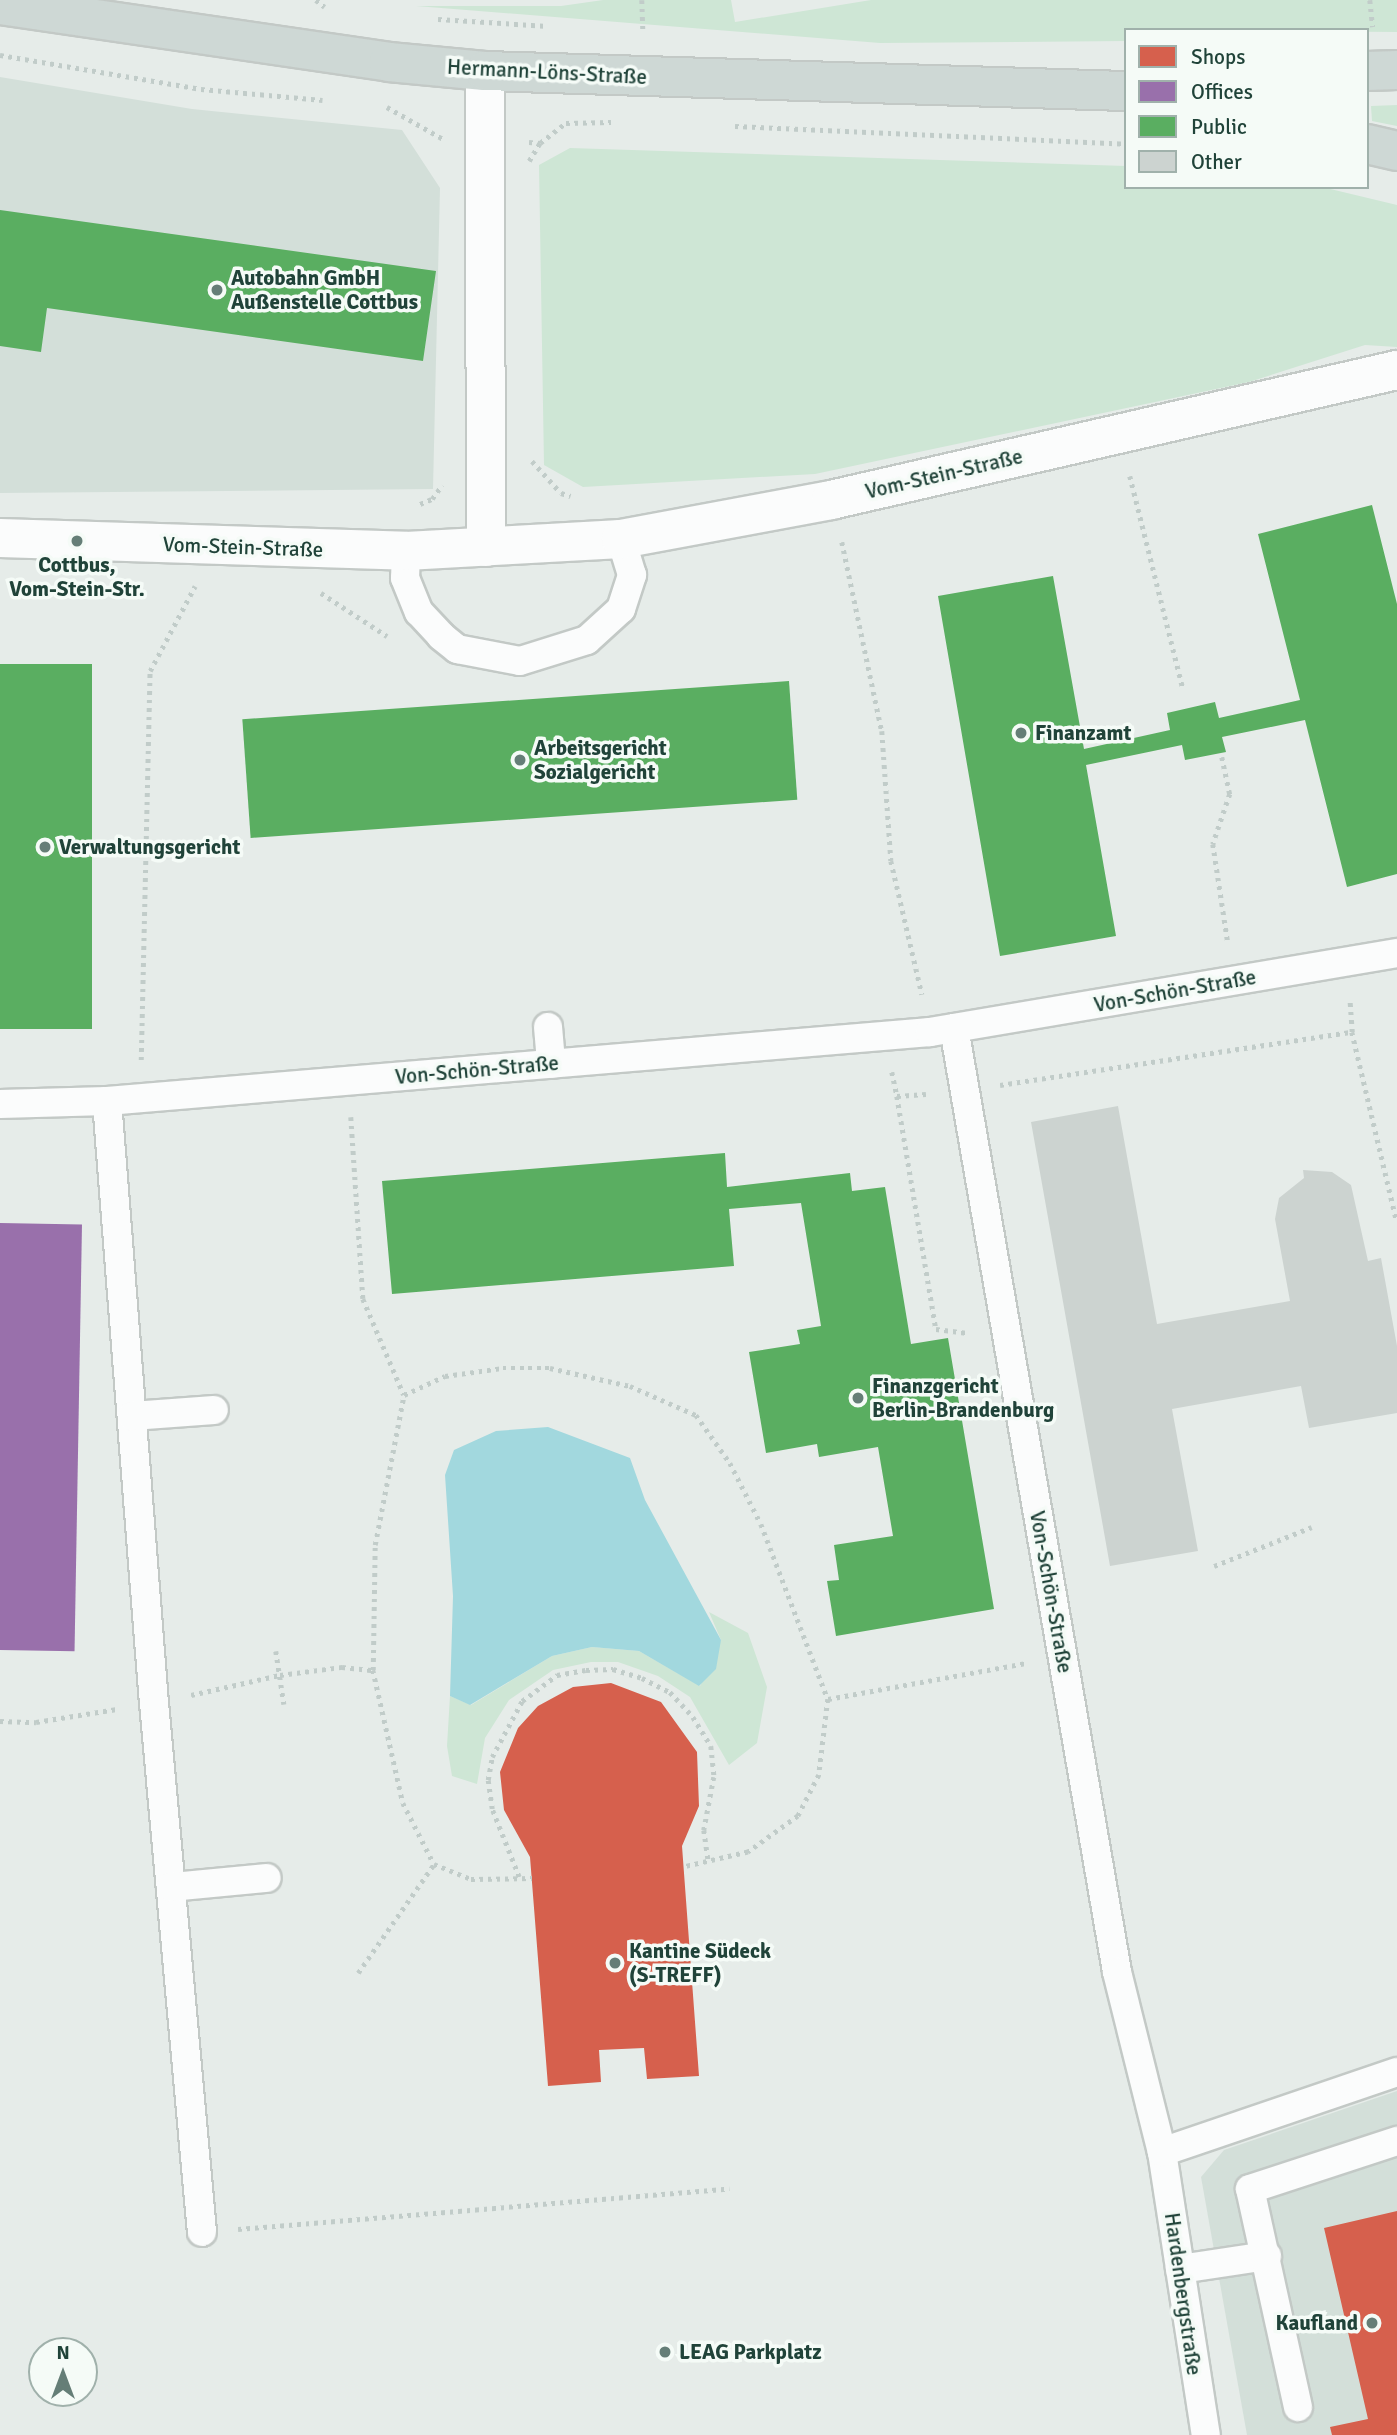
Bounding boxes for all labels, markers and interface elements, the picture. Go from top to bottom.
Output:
legend [1124,28,1369,189]
text: Shops [1191,44,1245,70]
street label: Hermann-Löns-Straße [446,54,648,90]
text: Offices [1191,79,1253,105]
text: Public [1191,114,1247,140]
text: Other [1191,149,1242,175]
place label: Autobahn GmbH Außenstelle Cottbus [231,265,418,315]
marker: Autobahn GmbH Außenstelle Cottbus [209,282,225,298]
street label: Vom-Stein-Straße [863,444,1025,504]
street label: Vom-Stein-Straße [162,532,324,562]
marker: Cottbus, Vom-Stein-Str. [69,533,85,549]
place label: Cottbus, Vom-Stein-Str. [9,552,145,602]
place label: Finanzamt [1035,720,1131,746]
marker: Finanzamt [1013,725,1029,741]
place label: Arbeitsgericht Sozialgericht [534,735,667,785]
marker: Arbeitsgericht Sozialgericht [512,752,528,768]
place label: Verwaltungsgericht [59,834,240,860]
marker: Verwaltungsgericht [37,839,53,855]
street label: Von-Schön-Straße [1092,964,1258,1018]
street label: Von-Schön-Straße [394,1050,560,1090]
place label: Finanzgericht Berlin-Brandenburg [872,1373,1054,1423]
marker: Finanzgericht Berlin-Brandenburg [850,1390,866,1406]
street label: Von-Schön-Straße [1024,1509,1078,1675]
place label: Kantine Südeck (S-TREFF) [629,1938,771,1988]
marker: Kantine Südeck (S-TREFF) [607,1955,623,1971]
street label: Hardenbergstraße [1159,2211,1207,2377]
place label: Kaufland [1275,2310,1358,2336]
marker: Kaufland [1364,2315,1380,2331]
north arrow [28,2337,98,2407]
place label: LEAG Parkplatz [679,2339,822,2365]
text: N [56,2341,70,2365]
marker: LEAG Parkplatz [657,2344,673,2360]

